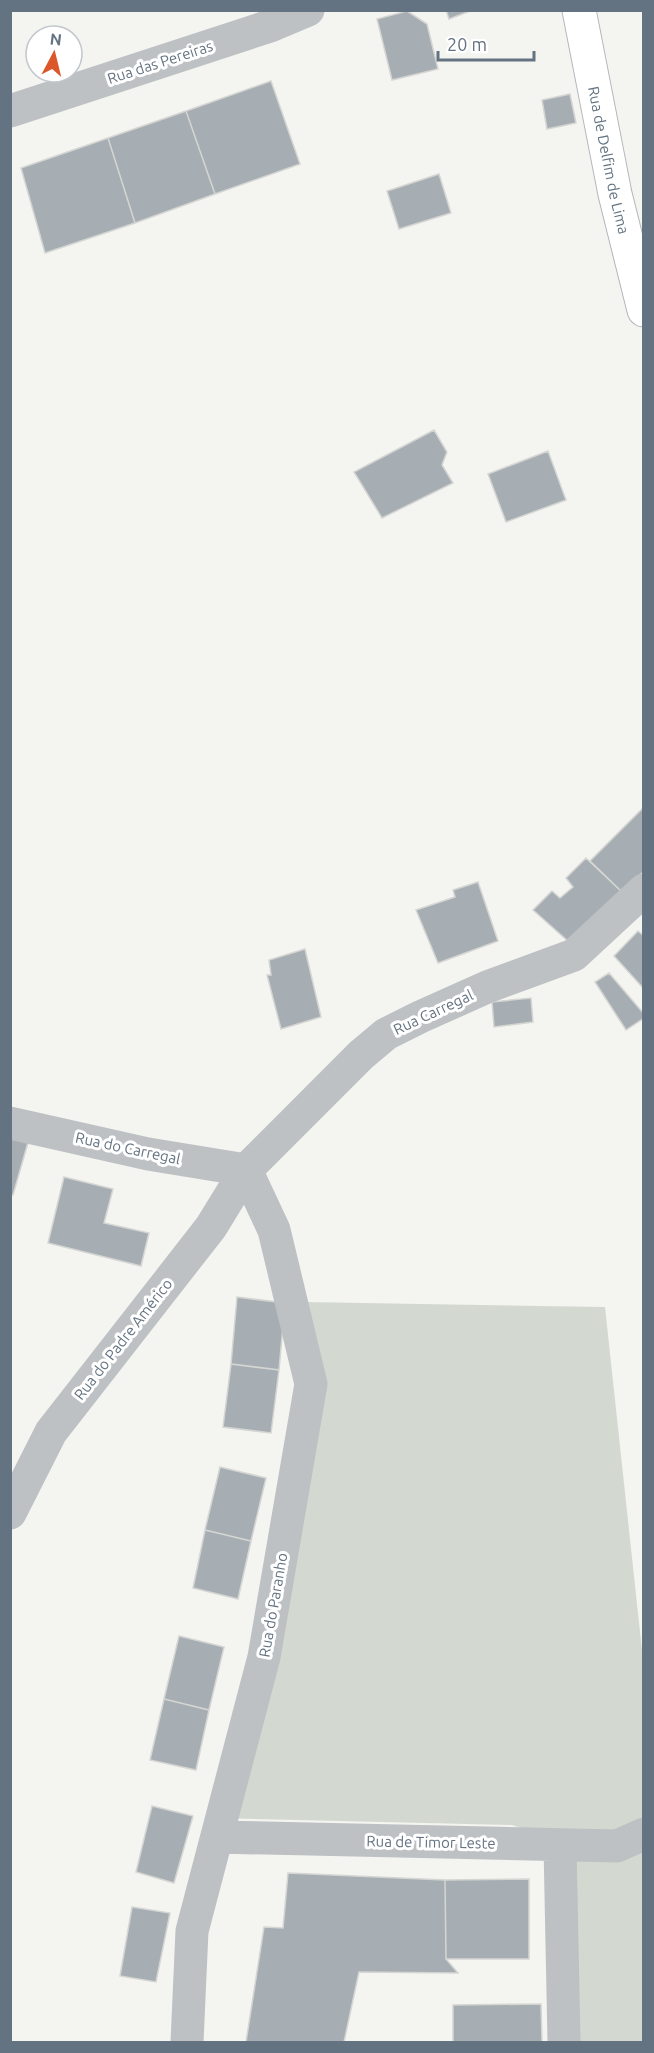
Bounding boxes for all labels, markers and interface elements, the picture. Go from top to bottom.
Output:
north arrow [24,24,84,84]
scale bar [438,24,534,62]
text: N [49,29,63,49]
text: 20 m [447,34,487,54]
street label: Rua das Pereiras [105,37,215,87]
street label: Rua de Delfim de Lima [586,85,633,236]
street label: Rua Carregal [390,986,476,1038]
street label: Rua do Carregal [74,1129,182,1167]
street label: Rua do Padre Américo [71,1275,175,1403]
street label: Rua do Paranho [255,1551,291,1659]
street label: Rua de Timor Leste [366,1832,496,1852]

